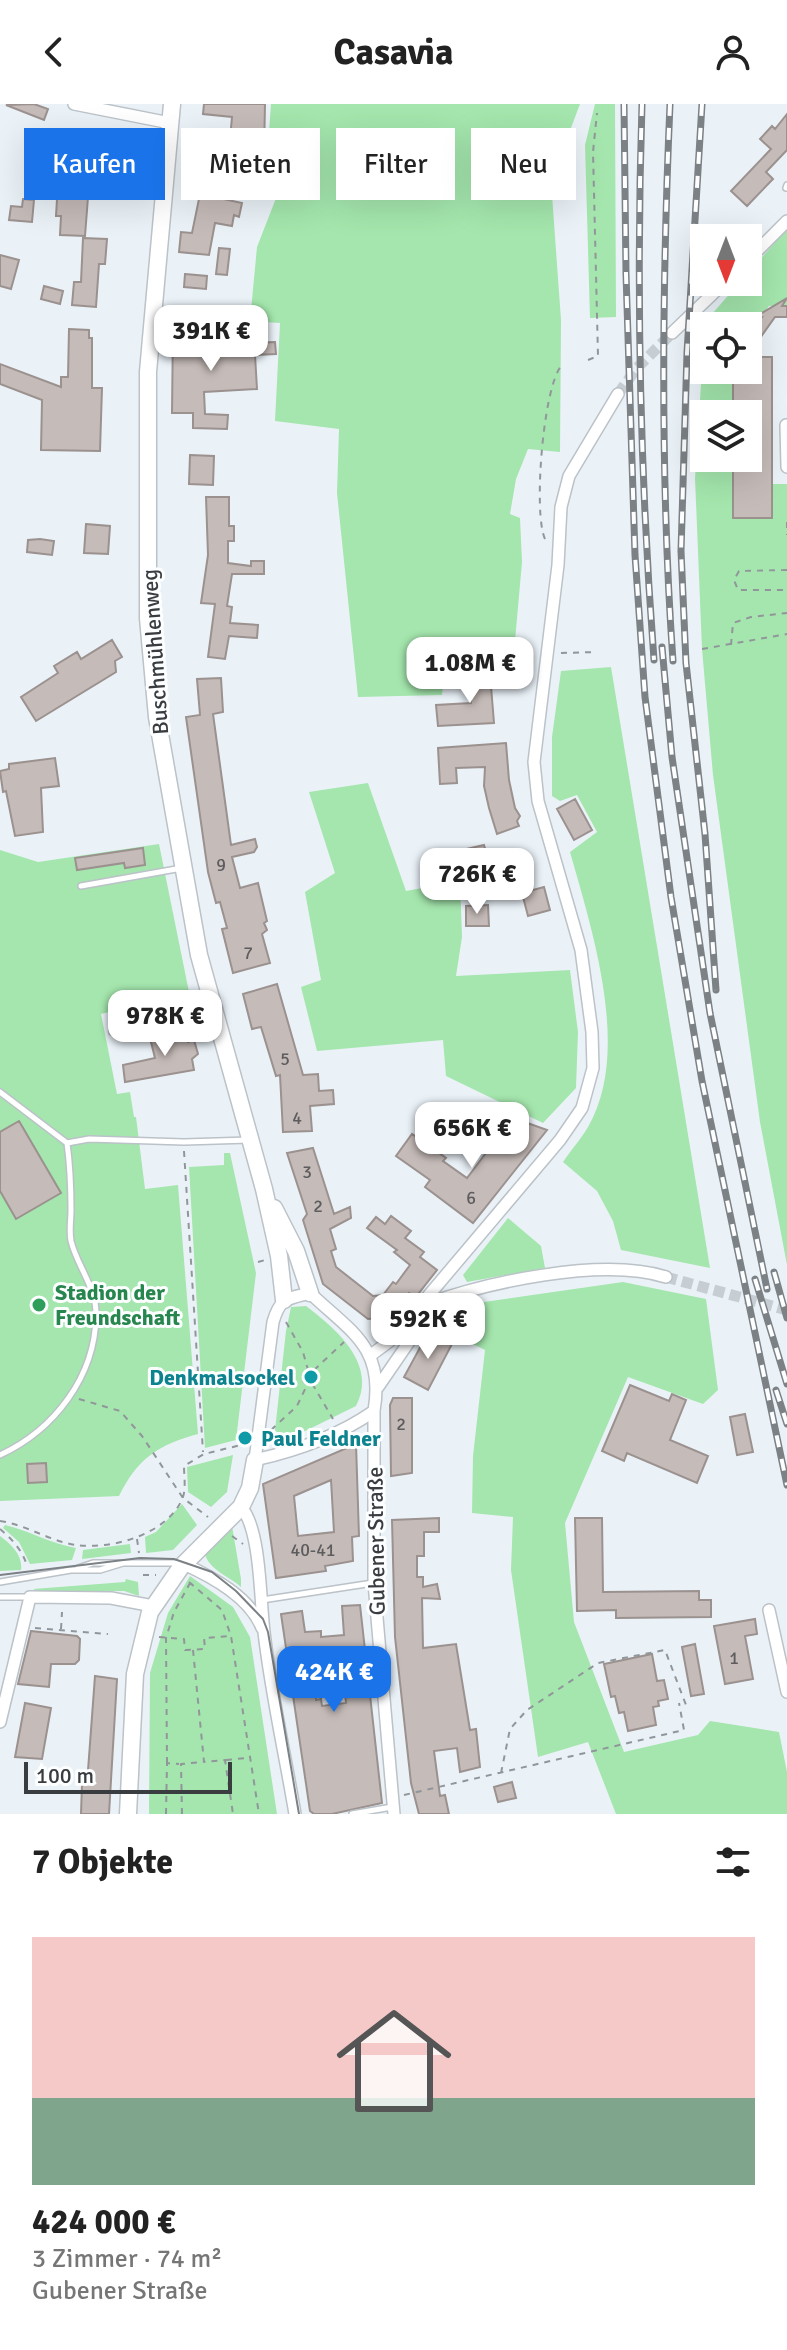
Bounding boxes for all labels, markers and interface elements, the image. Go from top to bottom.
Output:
icon: back [32,30,76,74]
text: Casavia [334,30,453,75]
icon: person [711,30,755,74]
chip: Kaufen [24,128,165,200]
chip: Mieten [181,128,320,200]
chip: Filter [336,128,455,200]
chip: Neu [471,128,576,200]
north arrow [690,224,762,296]
map controls [690,224,762,472]
pin: 391K € [146,305,276,373]
button: locate [690,312,762,384]
text: 391K € [172,315,250,347]
button: layers [690,400,762,472]
street label: Buschmühlenweg [136,568,174,736]
pin: 1.08M € [396,637,544,705]
text: 1.08M € [424,647,516,679]
pin: 726K € [412,848,542,916]
house number: 9 [216,854,226,876]
text: 726K € [438,858,516,890]
house number: 7 [243,942,253,964]
pin: 978K € [100,990,230,1058]
text: 978K € [126,1000,204,1032]
house number: 5 [280,1048,290,1070]
pin: 656K € [407,1102,537,1170]
house number: 4 [292,1107,302,1129]
text: 656K € [433,1112,511,1144]
house number: 3 [302,1161,312,1183]
house number: 6 [466,1187,476,1209]
house number: 2 [313,1195,323,1217]
place label: Stadion der Freundschaft [55,1279,180,1331]
pin: 592K € [363,1293,493,1361]
marker: Stadion der Freundschaft [30,1296,48,1314]
text: 592K € [389,1303,467,1335]
place label: Denkmalsockel [149,1364,295,1391]
marker: Denkmalsockel [302,1368,320,1386]
house number: 2 [396,1413,406,1435]
place label: Paul Feldner [261,1425,381,1452]
marker: Paul Feldner [236,1429,254,1447]
street label: Gubener Straße [361,1466,391,1616]
house number: 40-41 [290,1539,336,1561]
pin: 424K € [269,1646,399,1714]
house number: 1 [729,1647,739,1669]
text: 424K € [295,1656,373,1688]
scale bar [24,1758,232,1794]
text: 100 m [36,1762,94,1789]
icon: filters [711,1840,755,1884]
text: 7 Objekte [32,1841,173,1883]
icon: home [322,1989,466,2133]
text: 424 000 € [32,2201,175,2243]
text: 3 Zimmer · 74 m² [32,2243,222,2275]
text: Gubener Straße [32,2275,208,2307]

